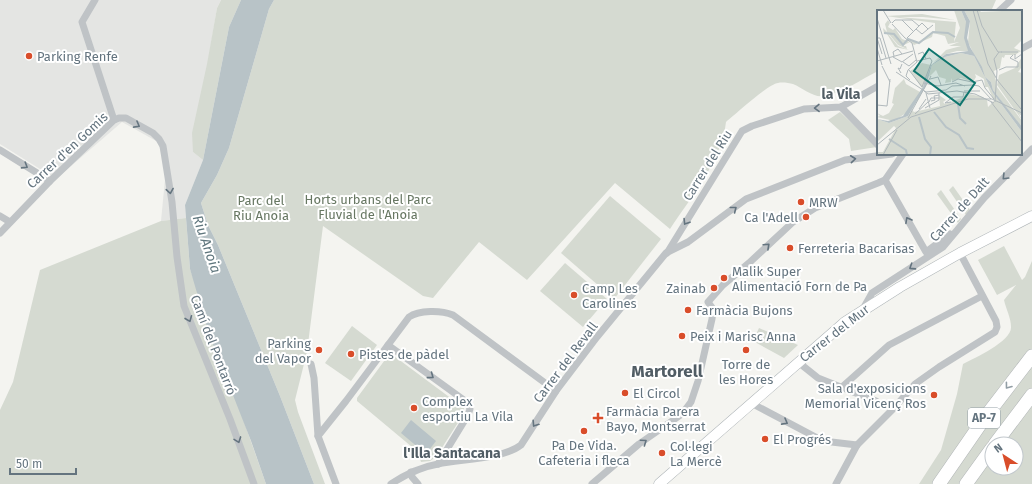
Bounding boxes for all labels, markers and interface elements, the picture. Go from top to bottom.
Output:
inset map [877,10,1022,155]
place label: Parking Renfe [37,49,118,64]
marker: Parking Renfe [24,51,34,61]
district label: la Vila [822,86,861,103]
one-way arrow [814,104,820,112]
street label: Carrer d'en Gomis [24,109,111,192]
one-way arrow [133,120,140,127]
street label: Carrer del Riu [680,127,735,203]
one-way arrow [850,155,856,164]
one-way arrow [21,161,28,168]
one-way arrow [1002,172,1009,180]
street label: Carrer de Dalt [927,174,992,245]
one-way arrow [166,188,174,194]
park label: Horts urbans del Parc Fluvial de l'Anoia [305,192,431,222]
park label: Parc del Riu Anoia [233,193,289,223]
place label: MRW [809,195,838,210]
marker: MRW [796,197,806,207]
one-way arrow [729,206,736,213]
place label: Ca l'Adell [744,210,798,225]
marker: Ca l'Adell [801,212,811,222]
water label: Riu Anoia [189,213,224,275]
one-way arrow [905,217,913,224]
one-way arrow [683,218,690,225]
place label: Ferreteria Bacarisas [798,241,914,256]
marker: Ferreteria Bacarisas [785,243,795,253]
one-way arrow [763,244,770,251]
one-way arrow [910,263,917,270]
place label: Malik Super Alimentació Forn de Pa [732,264,867,294]
marker: Malik Super Alimentació Forn de Pa [719,273,729,283]
place label: Camp Les Carolines [582,281,638,311]
place label: Zainab [666,281,706,296]
marker: Zainab [709,283,719,293]
marker: Camp Les Carolines [569,290,579,300]
street label: Camí del Pontarró [188,293,240,397]
street label: Carrer del Mur [797,302,872,365]
place label: Farmàcia Bujons [696,303,793,318]
marker: Farmàcia Bujons [683,305,693,315]
one-way arrow [185,316,193,323]
street label: Carrer del Revall [530,319,601,406]
place label: Peix i Marisc Anna [690,329,796,344]
marker: Peix i Marisc Anna [677,331,687,341]
place label: Parking del Vapor [255,336,311,366]
marker: Parking del Vapor [314,345,324,355]
marker: Torre de les Hores [741,345,751,355]
place label: Pistes de pàdel [359,347,449,362]
marker: Pistes de pàdel [346,349,356,359]
place label: Torre de les Hores [719,357,773,387]
district label: Martorell [631,361,704,382]
one-way arrow [427,371,434,379]
place label: Sala d'exposicions Memorial Vicenç Ros [805,381,926,411]
one-way arrow [1006,382,1013,389]
place label: El Circol [633,386,680,401]
marker: El Circol [620,388,630,398]
marker: Sala d'exposicions Memorial Vicenç Ros [929,390,939,400]
place label: Complex esportiu La Vila [422,394,513,424]
marker: Complex esportiu La Vila [409,403,419,413]
place label: Farmàcia Parera Bayo, Montserrat [606,404,706,434]
road number: AP-7 [968,408,1000,428]
marker: Farmàcia Parera Bayo, Montserrat [593,413,603,423]
one-way arrow [781,417,788,425]
one-way arrow [532,420,539,427]
marker: Pa De Vida. Cafeteria i fleca [579,426,589,436]
place label: El Progrés [773,432,831,447]
marker: El Progrés [760,434,770,444]
one-way arrow [233,436,242,443]
north arrow [984,436,1024,476]
place label: Pa De Vida. Cafeteria i fleca [538,438,630,468]
one-way arrow [639,439,646,446]
place label: Col·legi La Mercè [670,439,722,469]
text: N [992,441,1005,456]
district label: l'Illa Santacana [403,445,501,462]
marker: Col·legi La Mercè [657,448,667,458]
scale bar [10,450,76,476]
text: 50 m [16,457,42,471]

